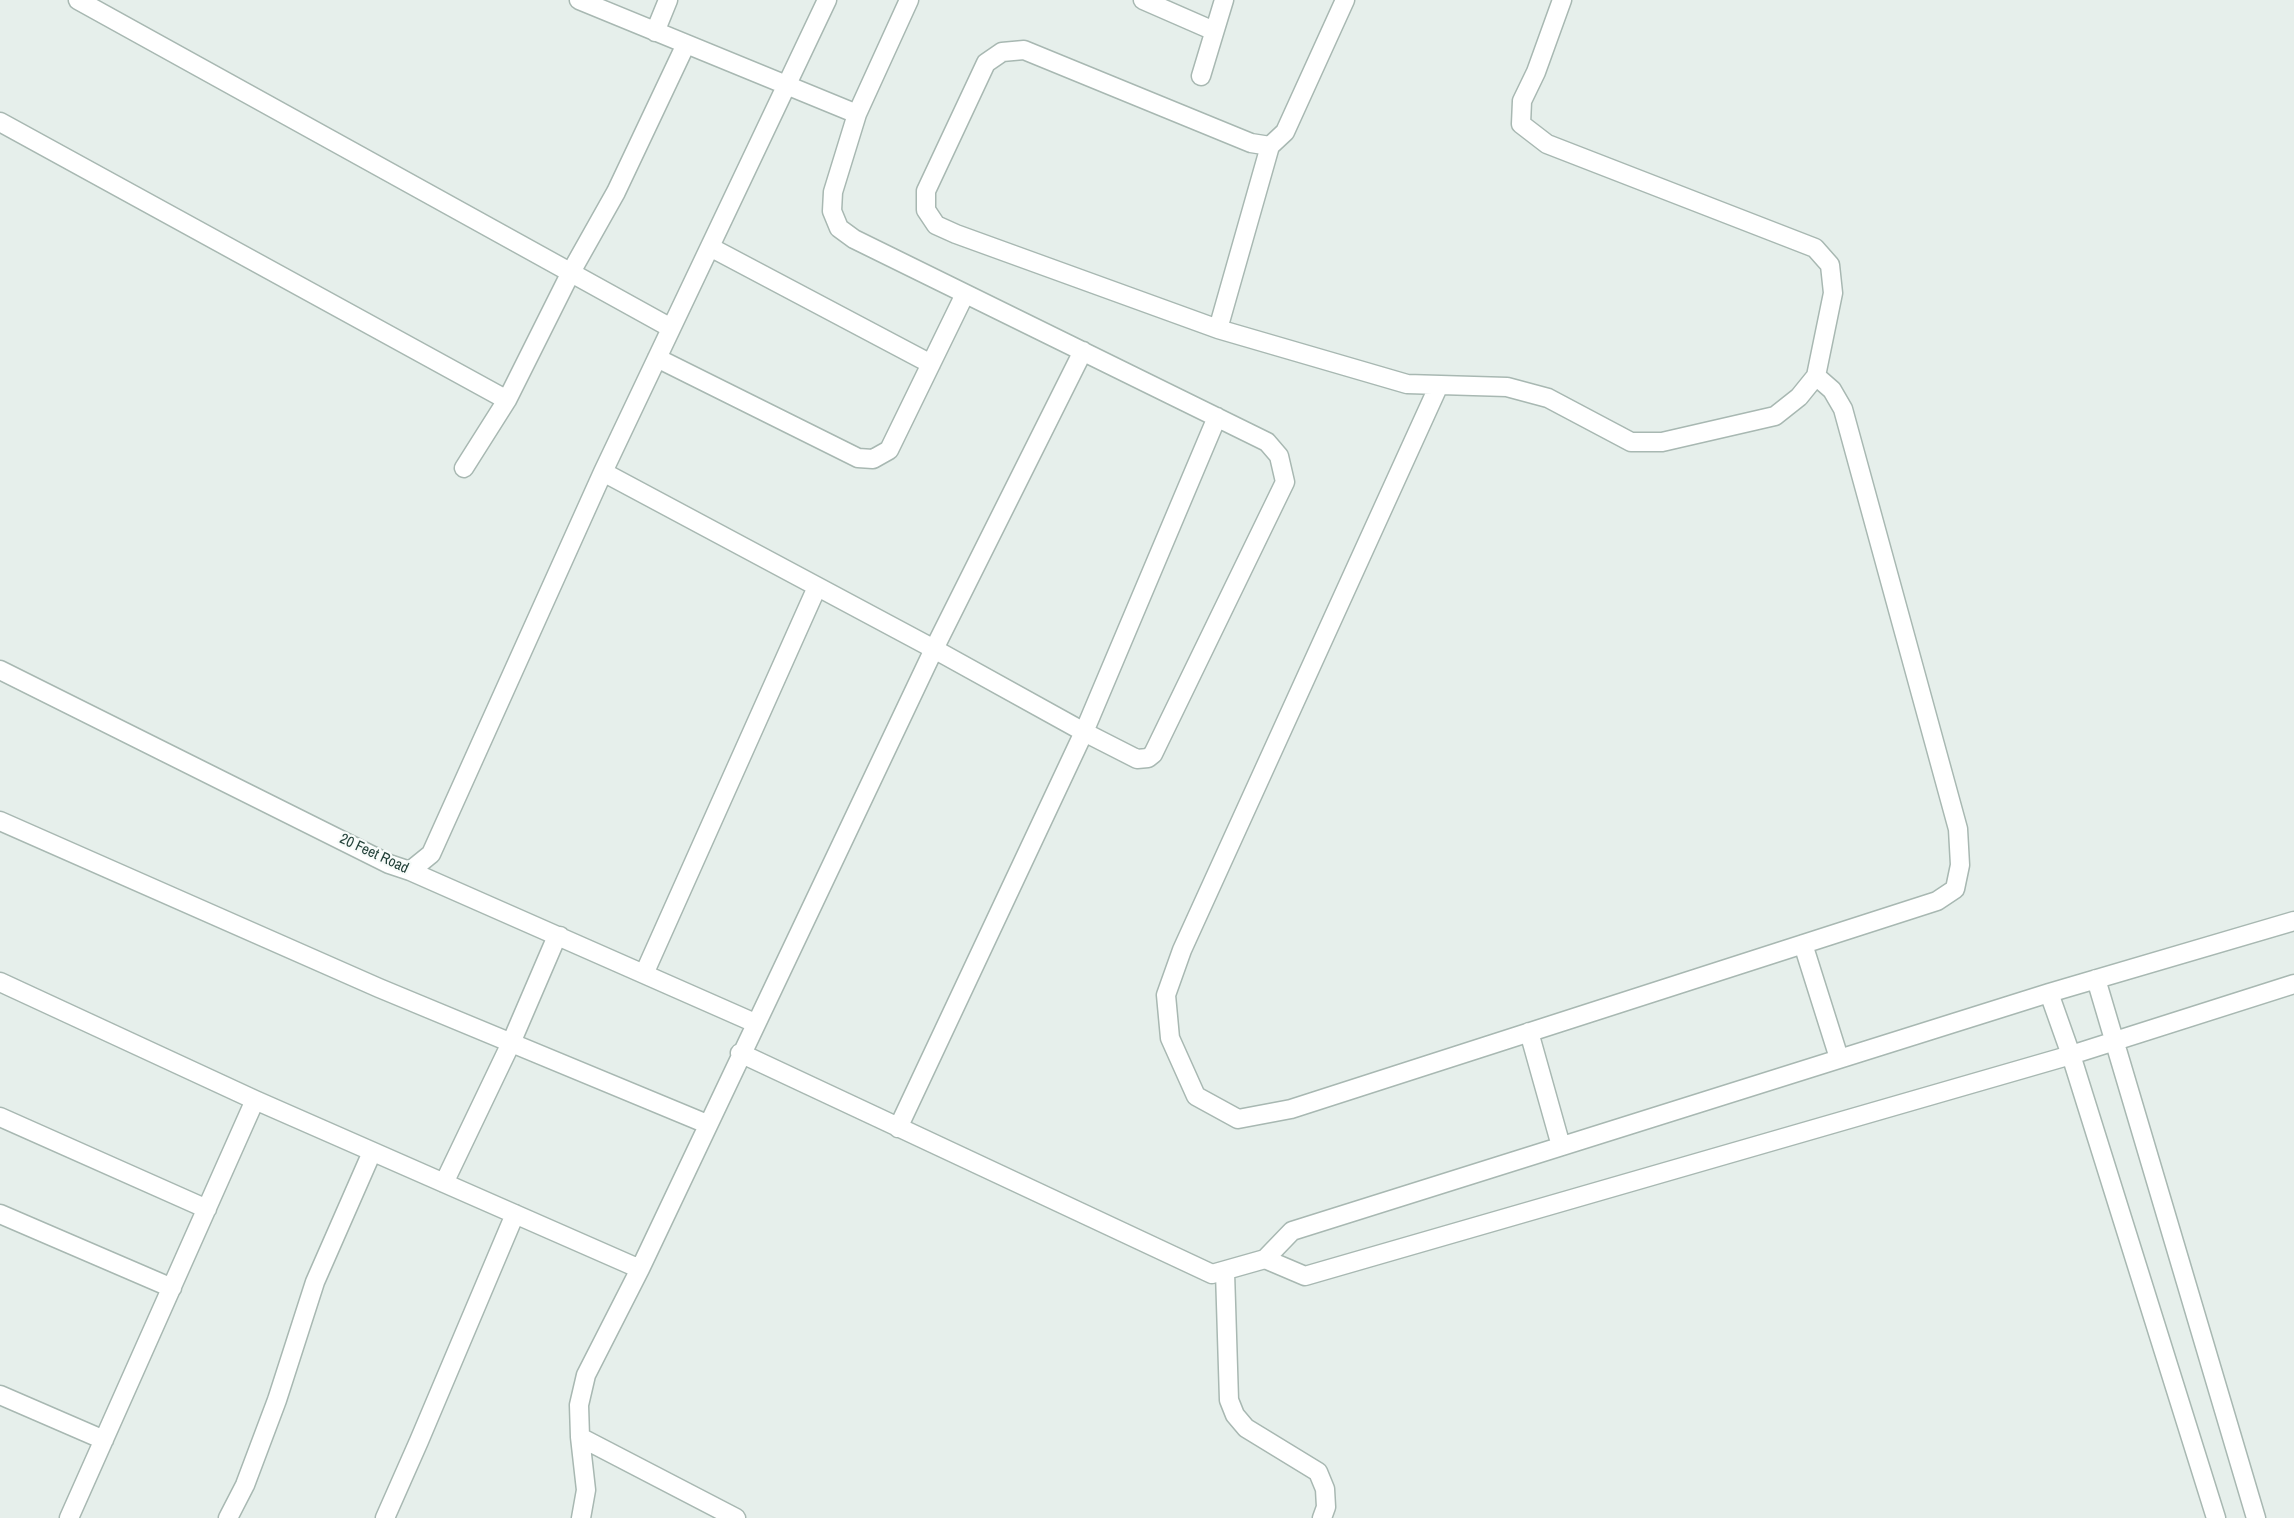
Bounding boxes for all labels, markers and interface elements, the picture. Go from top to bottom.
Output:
street label: 20 Feet Road [337,830,411,878]

